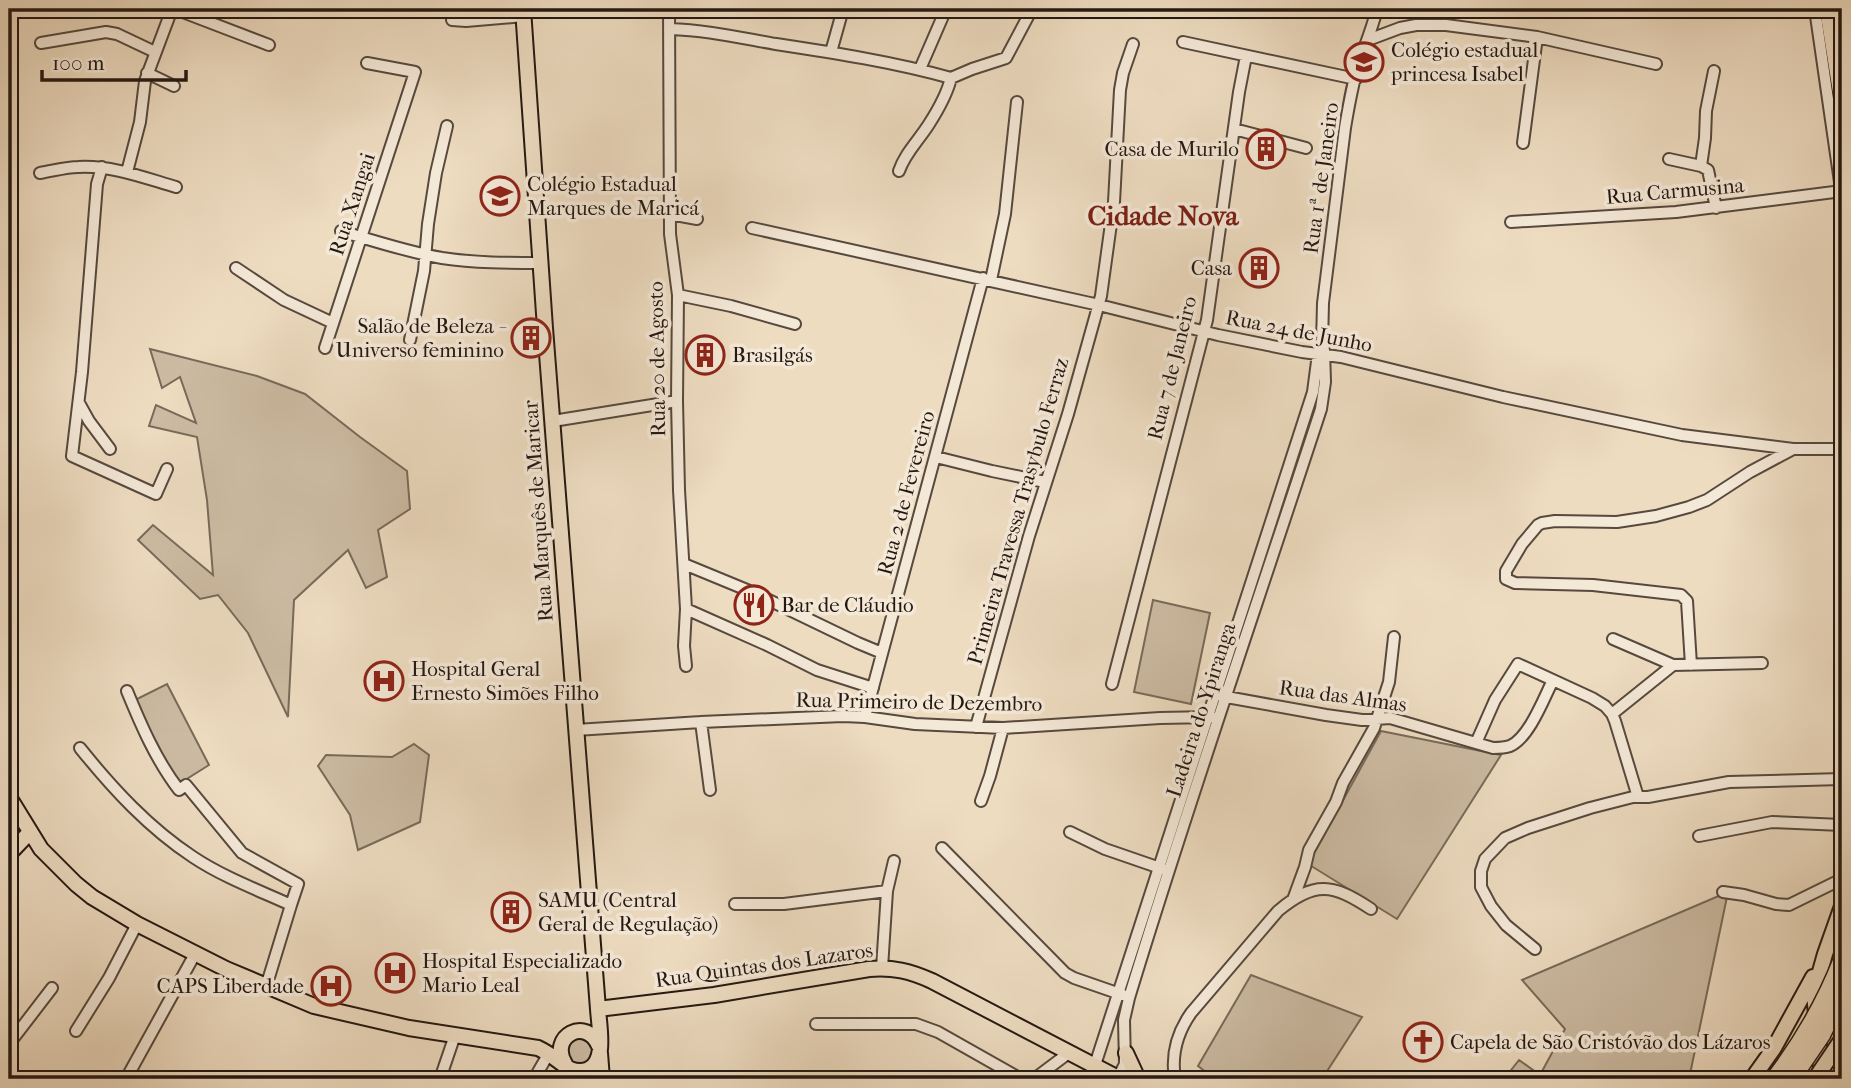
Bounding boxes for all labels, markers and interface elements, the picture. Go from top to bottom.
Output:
scale bar [42,38,186,82]
place label: Colégio estadual princesa Isabel [1390,38,1538,86]
school or university icon: Colégio estadual princesa Isabel [1343,41,1385,83]
text: 100 m [52,51,105,75]
street label: Rua 1ª de Janeiro [1299,101,1343,255]
building icon: Casa de Murilo [1245,128,1287,170]
place label: Casa de Murilo [1105,137,1239,161]
street label: Rua Xangai [324,150,380,258]
place label: Colégio Estadual Marques de Maricá [527,172,700,220]
street label: Rua Carmusina [1605,173,1745,209]
school or university icon: Colégio Estadual Marques de Maricá [479,175,521,217]
district label: Cidade Nova [1087,199,1240,232]
building icon: Casa [1238,247,1280,289]
place label: Casa [1191,256,1232,280]
street label: Rua 20 de Agosto [644,281,670,437]
street label: Rua 7 de Janeiro [1143,294,1201,442]
street label: Rua 24 de Junho [1224,305,1374,357]
place label: Salão de Beleza - Universo feminino [336,314,507,362]
building icon: Salão de Beleza - Universo feminino [510,317,552,359]
building icon: Brasilgás [684,334,726,376]
place label: Brasilgás [732,343,813,367]
street label: Primeira Travessa Trasybulo Ferraz [963,355,1073,667]
street label: Rua Marquês de Maricar [518,399,558,623]
street label: Rua 2 de Fevereiro [872,408,940,578]
restaurant icon: Bar de Cláudio [733,584,775,626]
place label: Bar de Cláudio [781,593,914,617]
street label: Ladeira do Ypiranga [1161,619,1241,800]
place label: Hospital Geral Ernesto Simões Filho [411,657,599,705]
hospital icon: Hospital Geral Ernesto Simões Filho [363,660,405,702]
street label: Rua das Almas [1278,675,1409,717]
street label: Rua Primeiro de Dezembro [795,688,1043,716]
place label: SAMU (Central Geral de Regulação) [538,888,718,936]
building icon: SAMU (Central Geral de Regulação) [490,891,532,933]
street label: Rua Quintas dos Lazaros [654,938,875,992]
place label: Hospital Especializado Mario Leal [422,949,622,997]
hospital icon: Hospital Especializado Mario Leal [374,952,416,994]
hospital icon: CAPS Liberdade [310,965,352,1007]
place label: CAPS Liberdade [157,974,304,998]
church icon: Capela de São Cristóvão dos Lázaros [1402,1021,1444,1063]
place label: Capela de São Cristóvão dos Lázaros [1450,1030,1771,1054]

